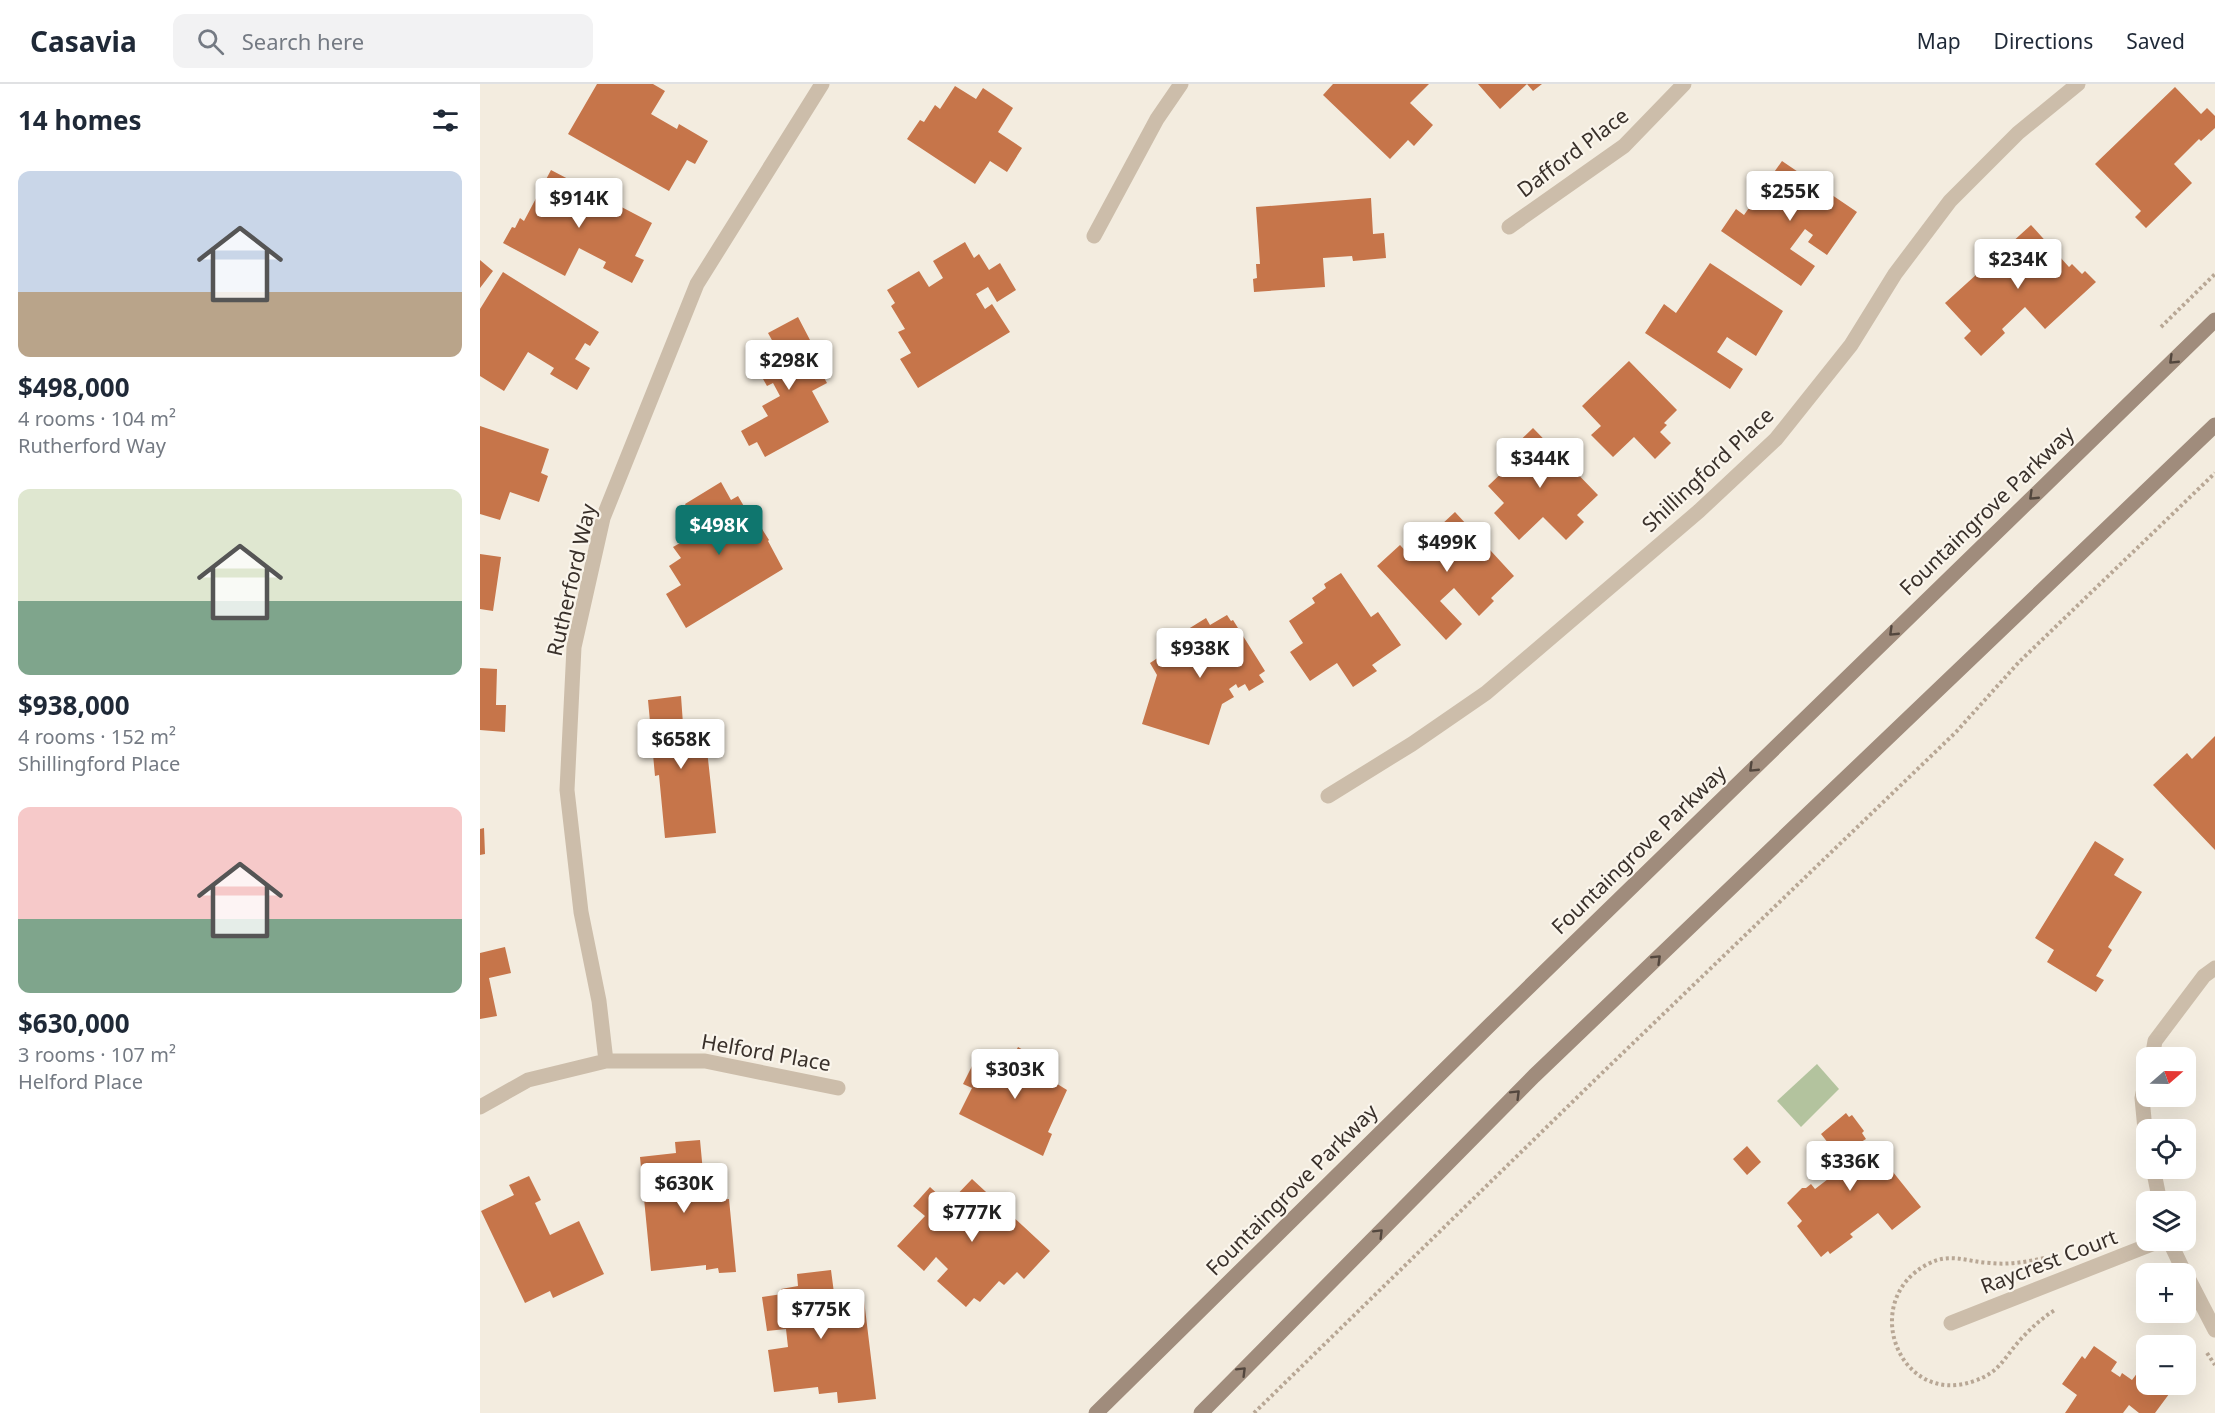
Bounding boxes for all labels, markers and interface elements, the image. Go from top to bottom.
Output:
search box [173,14,593,68]
text: Casavia [30,22,137,60]
icon: search [194,25,227,58]
text: Search here [242,26,364,56]
text: Map [1917,27,1961,55]
text: Directions [1994,27,2093,55]
text: Saved [2126,27,2185,55]
street label: Dafford Place [1511,101,1634,203]
text: 14 homes [18,102,142,138]
icon: filters [429,104,462,137]
pin: $255K [1748,171,1832,222]
text: $255K [1760,177,1820,204]
pin: $914K [537,178,621,229]
text: $914K [549,184,609,211]
icon: home [186,210,294,318]
pin: $234K [1976,239,2060,290]
text: $234K [1988,245,2048,272]
pin: $298K [747,340,831,391]
text: $298K [759,346,819,373]
one-way arrow [2169,353,2180,364]
text: $498,000 [18,369,130,405]
street label: Shillingford Place [1635,401,1779,538]
text: 4 rooms · 104 m² [18,405,176,432]
street label: Fountaingrove Parkway [1893,419,2080,601]
text: Rutherford Way [18,432,166,459]
pin: $344K [1498,438,1582,489]
text: $344K [1510,444,1570,471]
one-way arrow [2029,488,2040,499]
street label: Rutherford Way [540,501,602,659]
pin: $498K [677,505,761,556]
text: $498K [689,511,749,538]
pin: $499K [1405,522,1489,573]
icon: home [186,528,294,636]
text: $499K [1417,528,1477,555]
one-way arrow [1889,624,1900,635]
pin: $938K [1158,628,1242,679]
text: $938K [1170,634,1230,661]
text: $938,000 [18,687,130,723]
pin: $658K [639,719,723,770]
text: 4 rooms · 152 m² [18,723,176,750]
text: $658K [651,725,711,752]
text: Shillingford Place [18,750,180,777]
street label: Fountaingrove Parkway [1545,758,1732,940]
one-way arrow [1750,761,1760,772]
icon: home [186,846,294,954]
one-way arrow [1649,955,1660,966]
text: $630,000 [18,1005,130,1041]
street label: Helford Place [699,1027,833,1077]
text: 3 rooms · 107 m² [18,1041,176,1068]
north arrow [2136,1047,2196,1107]
map controls [2136,1047,2196,1395]
pin: $303K [973,1049,1057,1100]
text: $303K [985,1055,1045,1082]
text: Helford Place [18,1068,143,1095]
one-way arrow [1509,1090,1520,1101]
street label: Fountaingrove Parkway [1199,1097,1383,1281]
button: locate [2136,1119,2196,1179]
pin: $336K [1808,1141,1892,1192]
text: $336K [1820,1147,1880,1174]
pin: $630K [642,1163,726,1214]
text: $630K [654,1169,714,1196]
button: layers [2136,1191,2196,1251]
pin: $777K [930,1192,1014,1243]
text: $777K [942,1198,1002,1225]
street label: Raycrest Court [1976,1222,2121,1300]
one-way arrow [1372,1229,1383,1240]
button: + [2136,1263,2196,1323]
pin: $775K [779,1289,863,1340]
text: $775K [791,1295,851,1322]
button: − [2136,1335,2196,1395]
one-way arrow [1235,1368,1246,1378]

